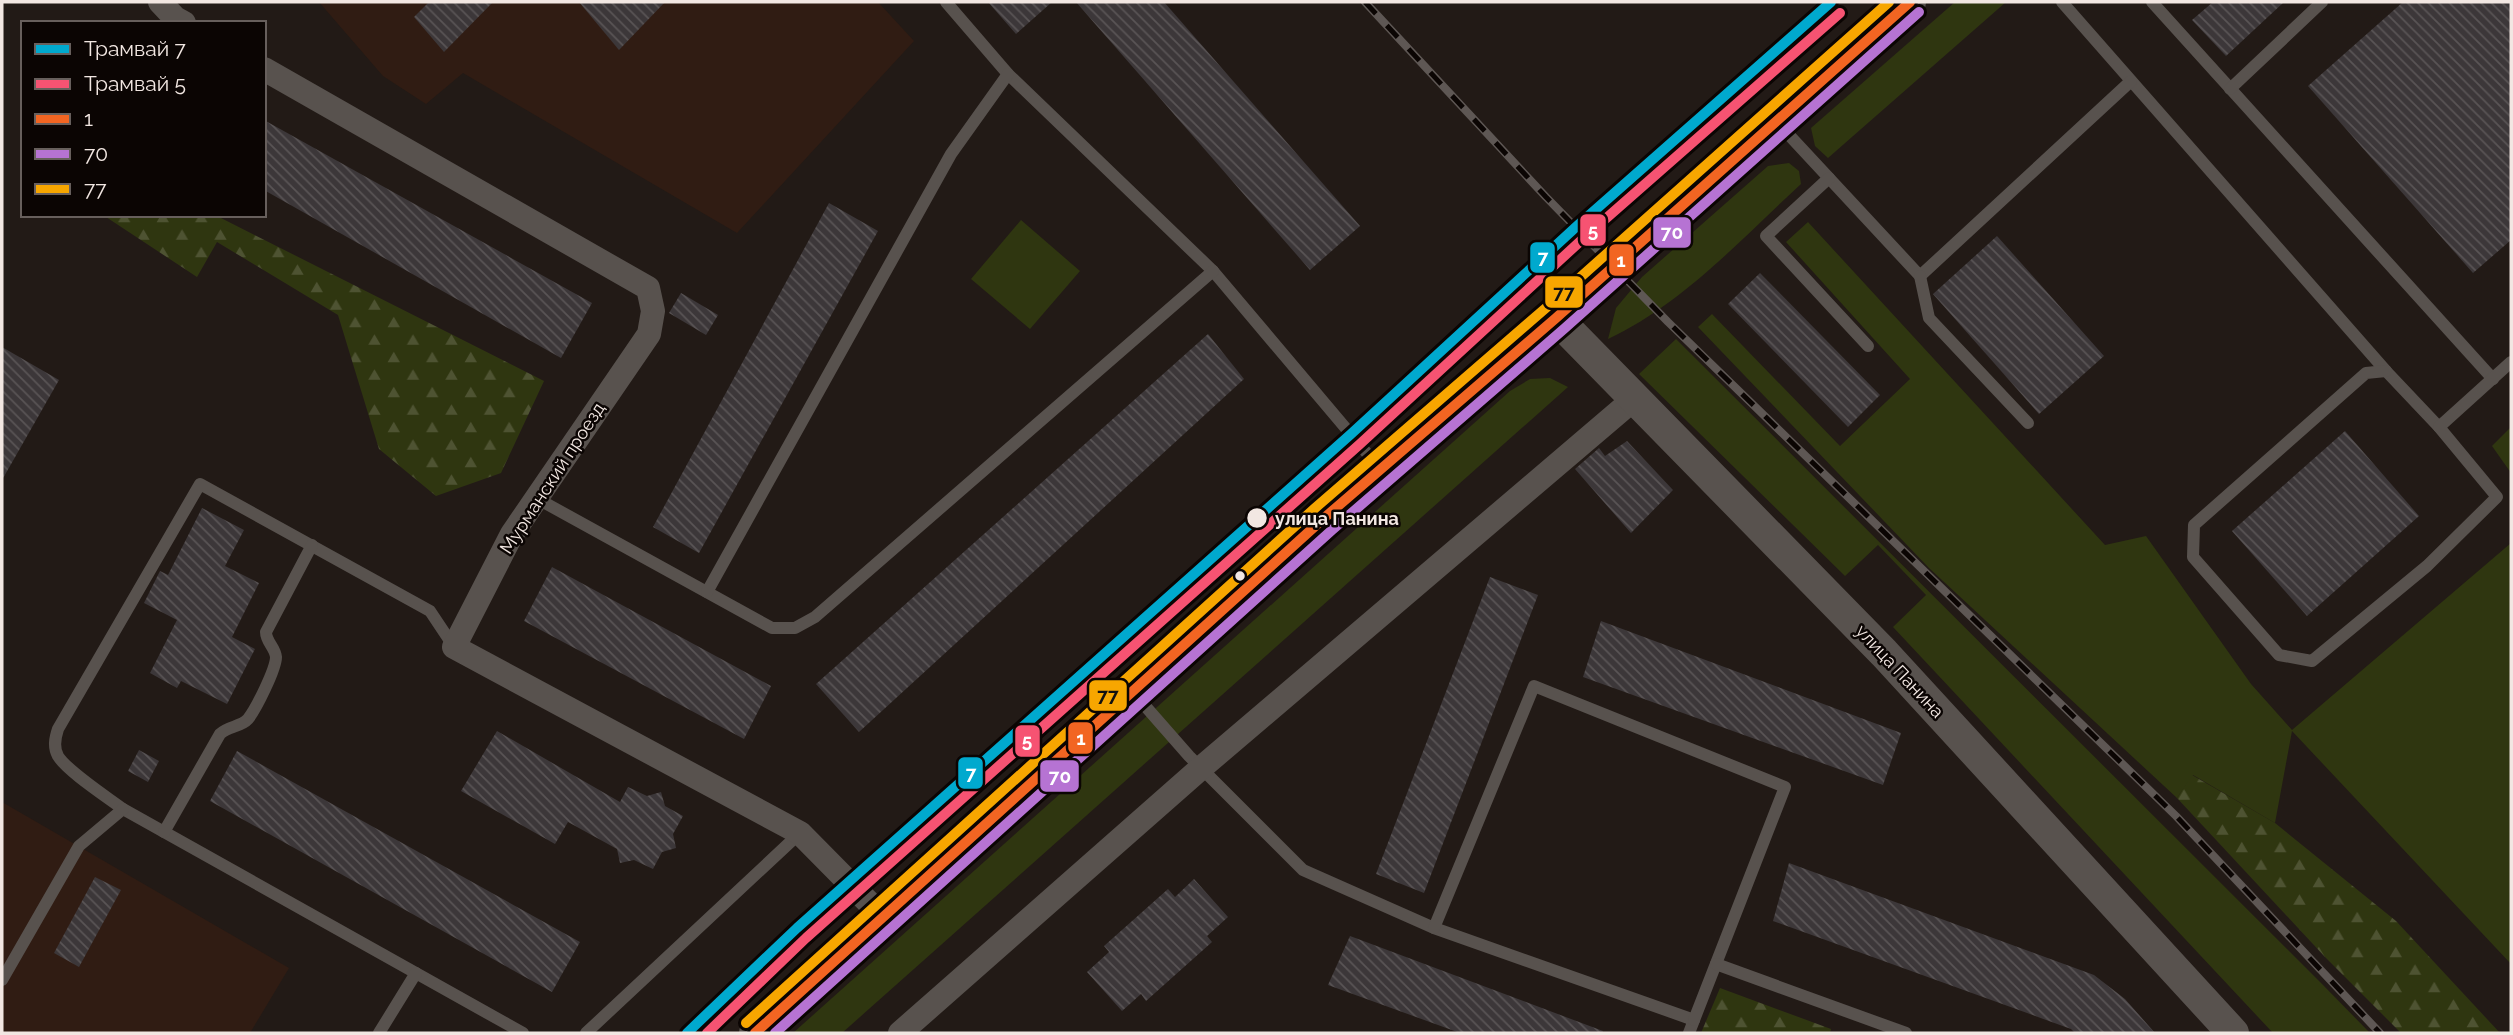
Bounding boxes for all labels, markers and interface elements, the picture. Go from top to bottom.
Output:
legend [21,21,266,217]
text: Трамвай 7 [84,36,187,61]
text: Трамвай 5 [84,71,186,96]
text: 1 [84,106,93,131]
text: 70 [84,141,108,166]
text: 77 [84,176,107,201]
line badge: 5 [1579,213,1607,247]
line badge: 70 [1652,216,1692,249]
text: 5 [1588,219,1598,241]
text: 70 [1661,221,1683,243]
line badge: 7 [1529,241,1556,274]
line badge: 1 [1608,243,1635,277]
text: 7 [1538,246,1549,268]
text: 1 [1616,249,1626,271]
line badge: 77 [1544,275,1584,309]
text: 77 [1553,281,1575,303]
street label: Мурманский проезд [495,398,609,558]
marker: улица Панина [1245,506,1269,530]
place label: улица Панина [1275,508,1399,529]
unlabelled marker [1233,569,1247,583]
street label: улица Панина [1852,620,1948,722]
line badge: 77 [1088,679,1128,712]
text: 77 [1097,684,1119,706]
line badge: 1 [1067,721,1094,755]
line badge: 5 [1014,724,1041,758]
text: 1 [1076,727,1086,749]
text: 5 [1022,729,1032,751]
line badge: 7 [957,756,984,790]
line badge: 70 [1039,759,1080,793]
text: 7 [966,762,977,784]
text: 70 [1049,765,1071,787]

